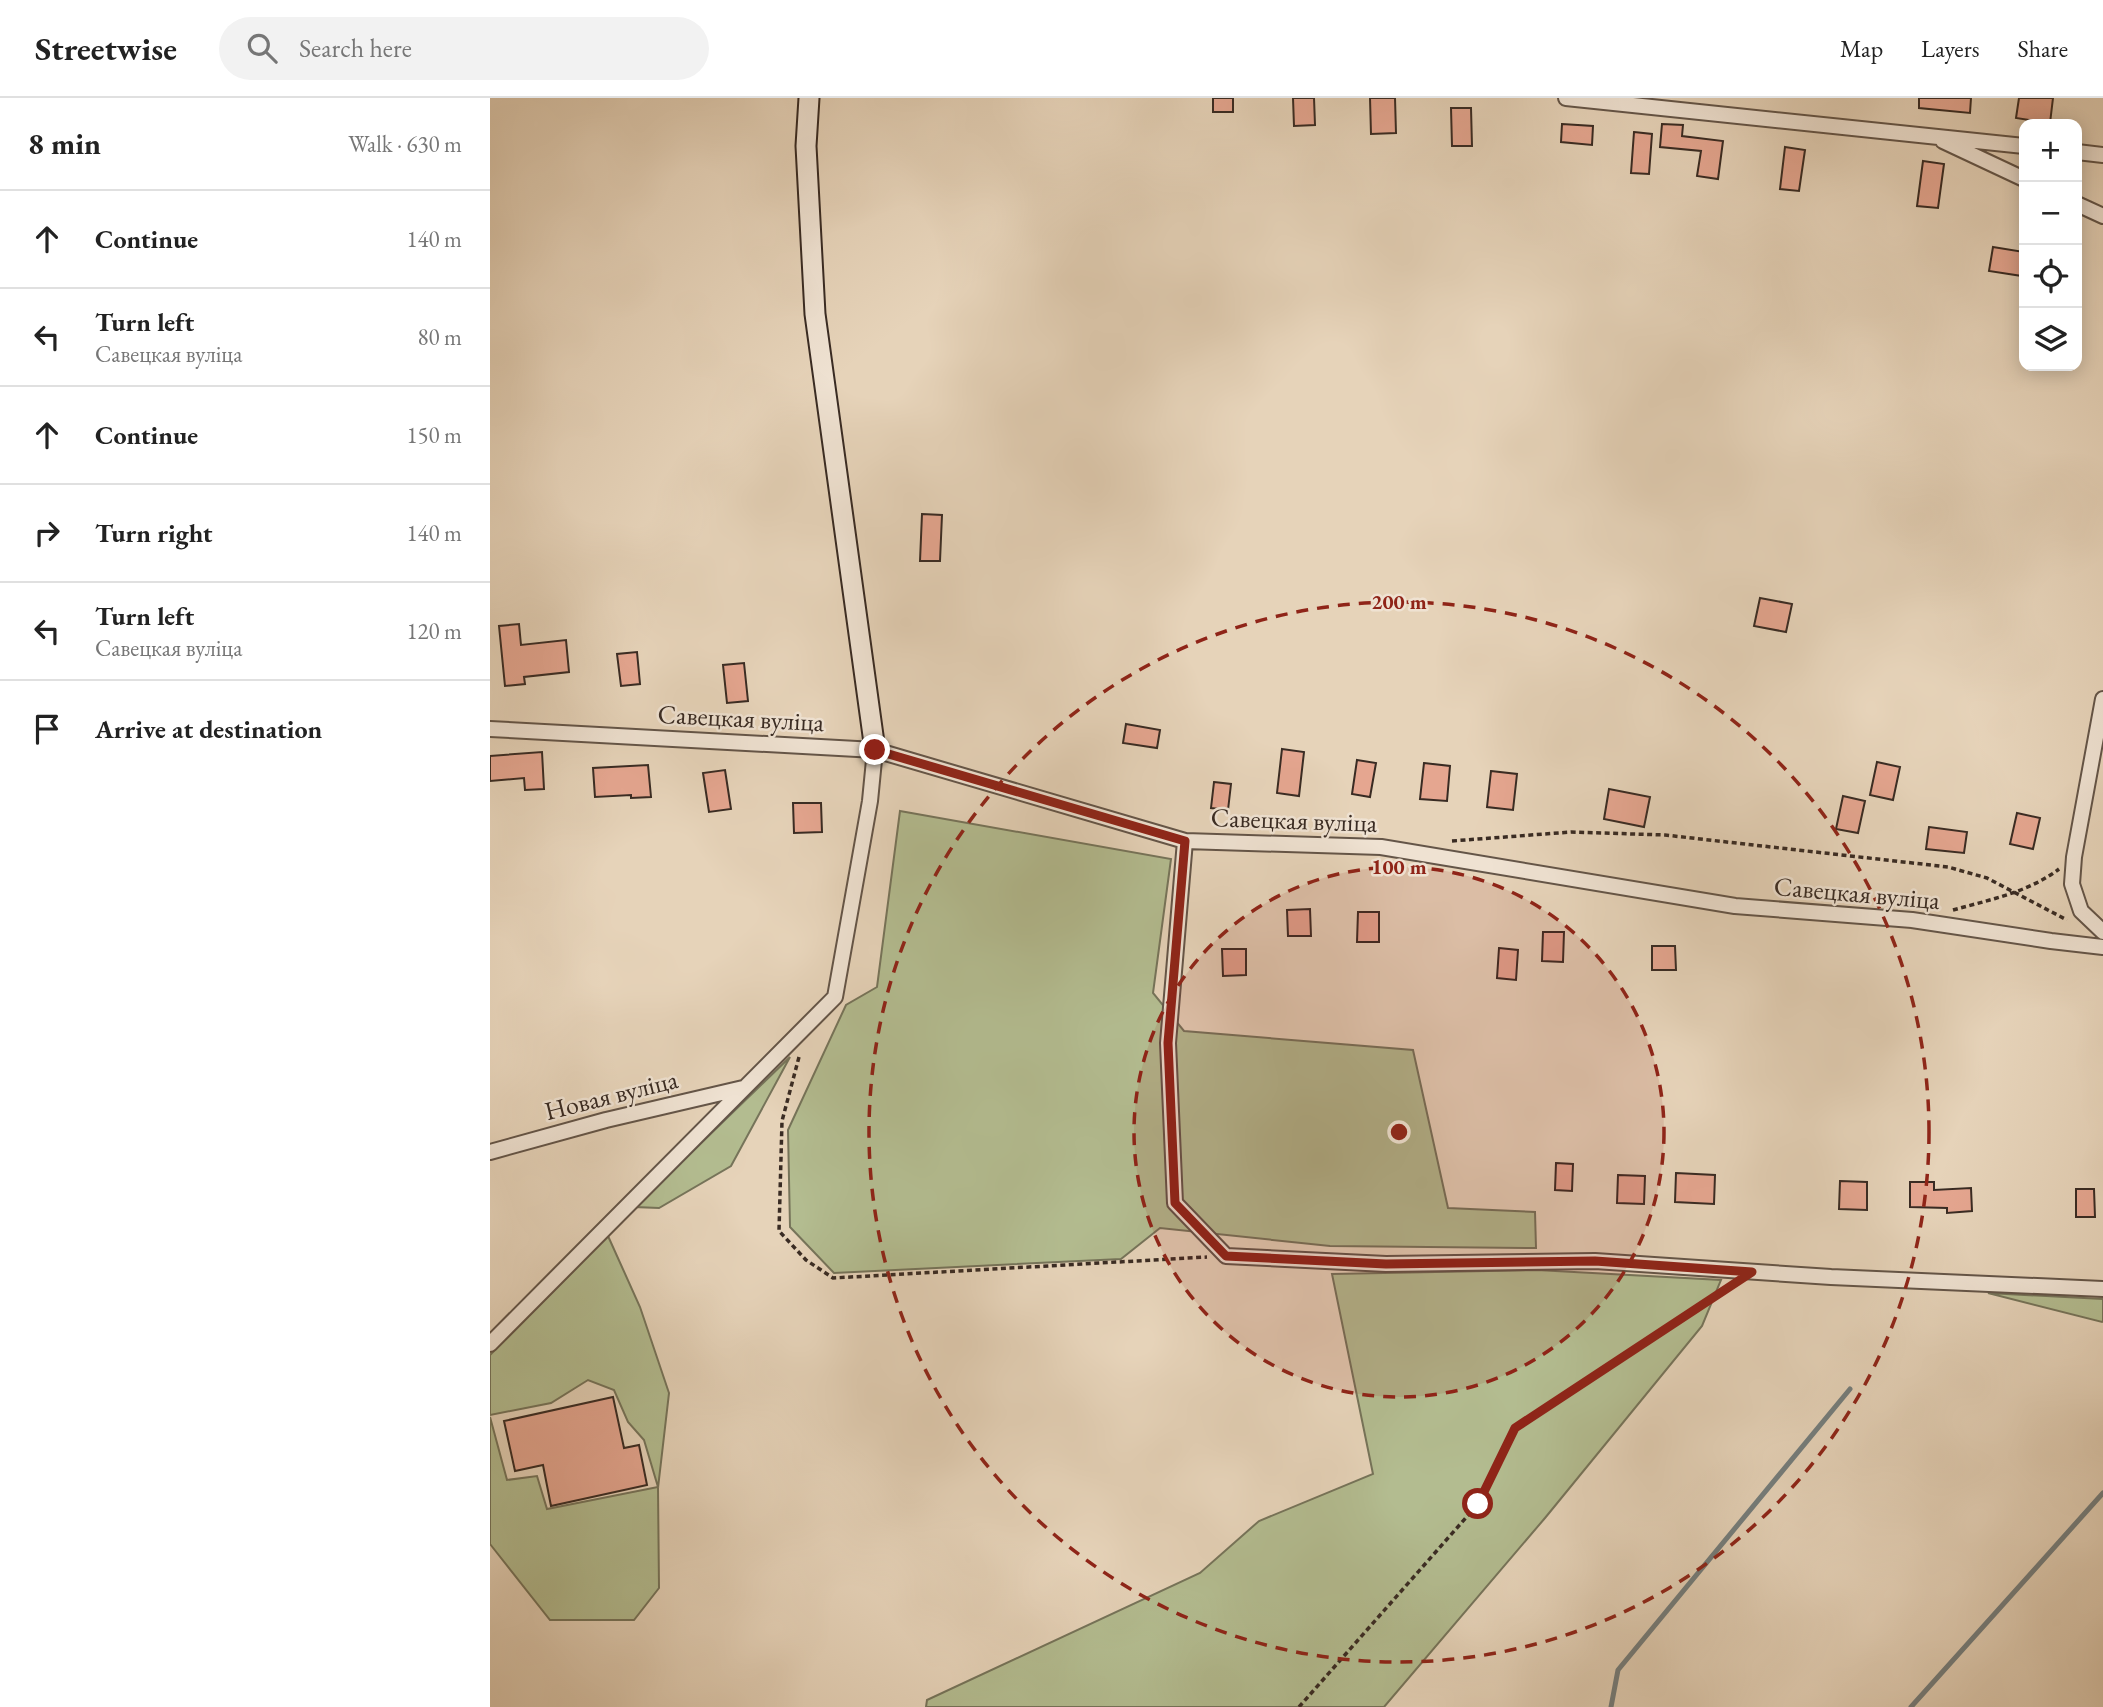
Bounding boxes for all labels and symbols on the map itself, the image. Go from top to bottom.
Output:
text: 200 m [1371,588,1427,615]
street label: Савецкая вуліца [657,697,826,739]
route end [859,734,890,765]
street label: Савецкая вуліца [1210,800,1378,840]
text: 100 m [1371,853,1427,880]
street label: Савецкая вуліца [1773,869,1942,917]
street label: Новая вуліца [541,1062,682,1128]
centre of rings [1387,1120,1411,1144]
route start [1462,1488,1493,1519]

